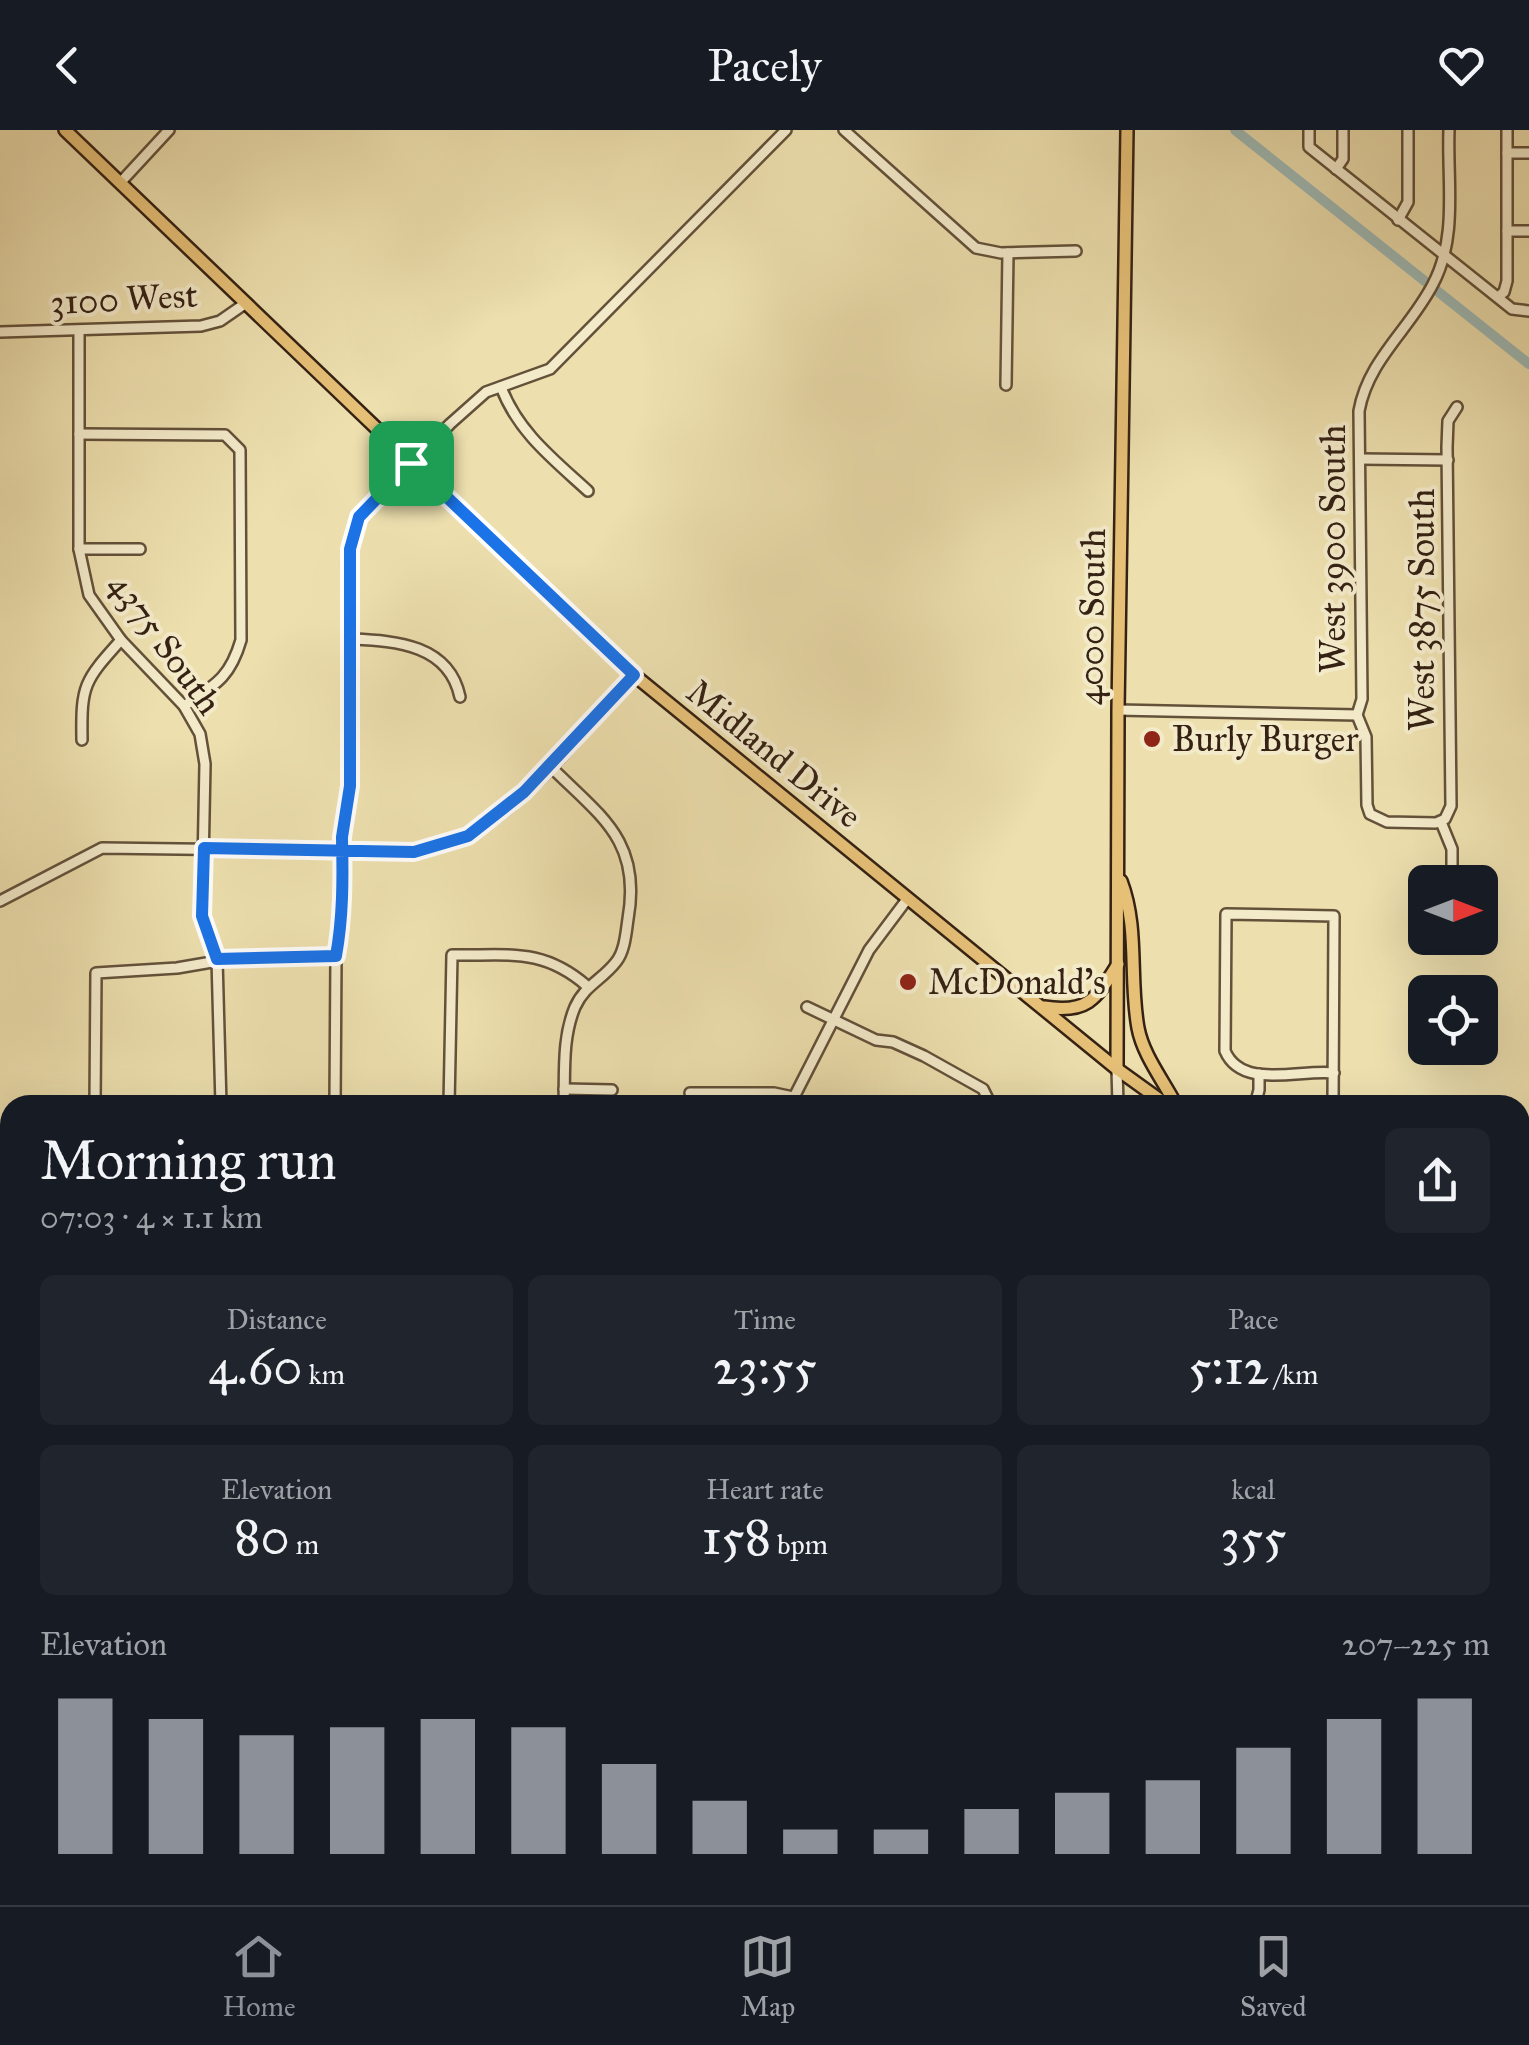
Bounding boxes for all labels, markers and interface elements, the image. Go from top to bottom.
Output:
icon: back [40,38,95,93]
text: Pacely [707,38,822,93]
icon: heart [1434,38,1489,93]
street label: 3100 West [49,274,199,324]
pin [369,421,454,506]
street label: West 3900 South [1312,425,1355,673]
icon: arrive [384,436,439,491]
street label: West 3875 South [1401,489,1444,731]
street label: 4000 South [1069,528,1115,706]
street label: 4375 South [99,565,231,723]
street label: Midland Drive [678,670,870,838]
place label: Burly Burger [1172,718,1359,761]
marker: Burly Burger [1141,728,1163,750]
north arrow [1408,865,1498,955]
map controls [1408,865,1498,1065]
place label: McDonald's [928,961,1106,1004]
marker: McDonald's [897,971,919,993]
button: locate [1408,975,1498,1065]
text: Morning run [40,1127,337,1194]
button: share [1385,1128,1490,1233]
text: 07:03 · 4 × 1.1 km [40,1198,263,1237]
text: Distance [226,1302,327,1337]
text: Time [734,1302,796,1337]
text: Pace [1228,1302,1279,1337]
text: 4.60 [208,1337,302,1398]
text: 23:55 [713,1337,817,1398]
text: 5:12 [1188,1337,1268,1398]
text: km [302,1357,345,1392]
text: /km [1268,1357,1319,1392]
text: Elevation [221,1472,332,1507]
text: Heart rate [706,1472,824,1507]
text: kcal [1231,1472,1275,1507]
text: 80 [234,1507,290,1568]
text: 158 [702,1507,771,1568]
text: 355 [1220,1507,1287,1568]
text: m [290,1527,319,1562]
text: bpm [771,1527,828,1562]
text: Elevation [40,1625,167,1664]
text: 207–225 m [1342,1625,1490,1664]
tab: Home [222,1929,296,2024]
tab: Map [740,1929,795,2024]
tab: Saved [1240,1929,1307,2024]

